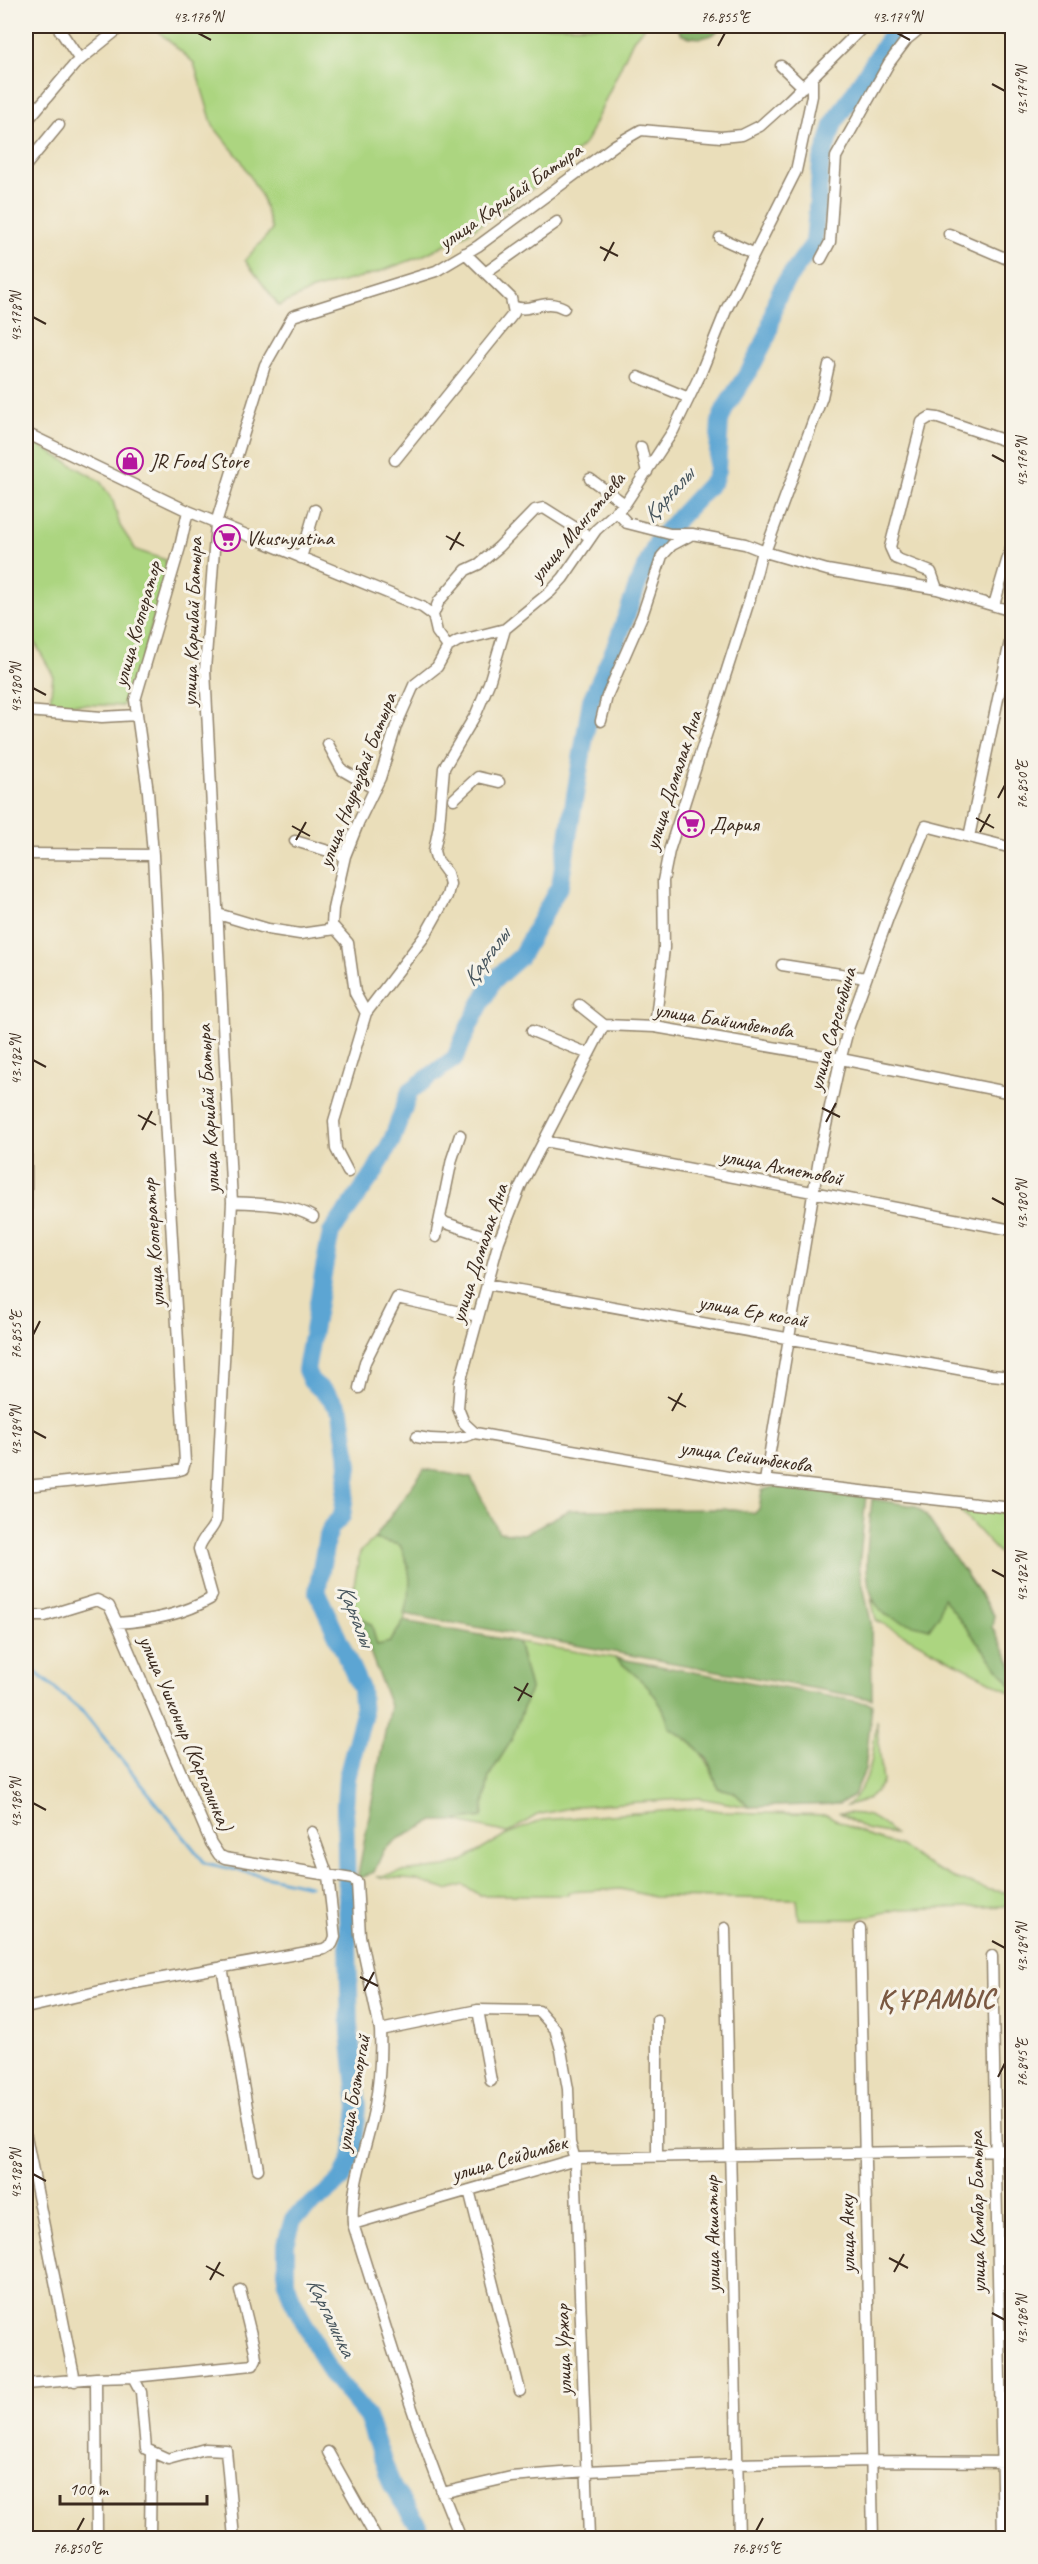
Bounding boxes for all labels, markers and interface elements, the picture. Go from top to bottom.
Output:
text: 43.176°N [173,8,226,27]
text: 76.855°E [701,8,752,27]
text: 43.174°N [872,8,925,27]
text: 43.174°N [1013,63,1032,116]
street label: улица Карибай Батыра [432,136,588,256]
text: 43.178°N [7,289,26,342]
text: 43.176°N [1013,434,1032,487]
shop icon: JR Food Store [115,446,145,476]
place label: JR Food Store [149,448,250,474]
water label: Қарғалы [636,459,702,528]
street label: улица Мангатаева [522,465,632,589]
supermarket icon: Vkusnyatina [212,523,242,553]
place label: Vkusnyatina [246,525,335,551]
street label: улица Карибай Батыра [176,535,208,709]
street label: улица Кооператор [106,556,168,692]
text: 43.180°N [7,660,26,713]
street label: улица Наурызбай Батыра [311,687,404,873]
street label: улица Домалак Ана [638,705,708,855]
text: 76.850°E [1013,758,1032,809]
supermarket icon: Дария [676,809,706,839]
place label: Дария [710,811,760,837]
water label: Қарғалы [456,920,518,991]
street label: улица Сарсенбина [801,963,862,1095]
street label: улица Байимбетова [651,996,797,1044]
street label: улица Карибай Батыра [190,1022,226,1196]
text: 43.182°N [7,1032,26,1085]
street label: улица Ахметовой [717,1142,846,1192]
street label: улица Кооператор [135,1176,171,1310]
text: 43.180°N [1013,1177,1032,1230]
street label: улица Домалак Ана [444,1178,514,1328]
street label: улица Ер косай [695,1288,810,1334]
text: 76.855°E [7,1308,26,1359]
text: 43.184°N [7,1403,26,1456]
street label: улица Сейитбекова [677,1434,815,1478]
text: 43.182°N [1013,1549,1032,1602]
water label: Қарғалы [331,1580,382,1653]
street label: улица Ушконыр (Каргалинка) [132,1629,239,1836]
text: 43.186°N [7,1775,26,1828]
text: 43.184°N [1013,1920,1032,1973]
district label: ҚҰРАМЫС [878,1982,998,2016]
street label: улица Бозторгай [330,2031,376,2155]
text: 76.845°E [1013,2036,1032,2087]
street label: улица Сейдимбек [446,2128,572,2187]
street label: улица Камбар Батыра [963,2129,991,2295]
text: 43.188°N [7,2146,26,2199]
street label: улица Акшатыр [698,2174,726,2295]
street label: улица Акку [833,2193,861,2275]
water label: Каргалинка [300,2273,363,2363]
text: 43.186°N [1013,2292,1032,2345]
street label: улица Уржар [548,2303,578,2398]
scale bar [60,2468,207,2506]
text: 100 m [69,2478,110,2500]
text: 76.850°E [53,2539,104,2558]
text: 76.845°E [732,2539,783,2558]

